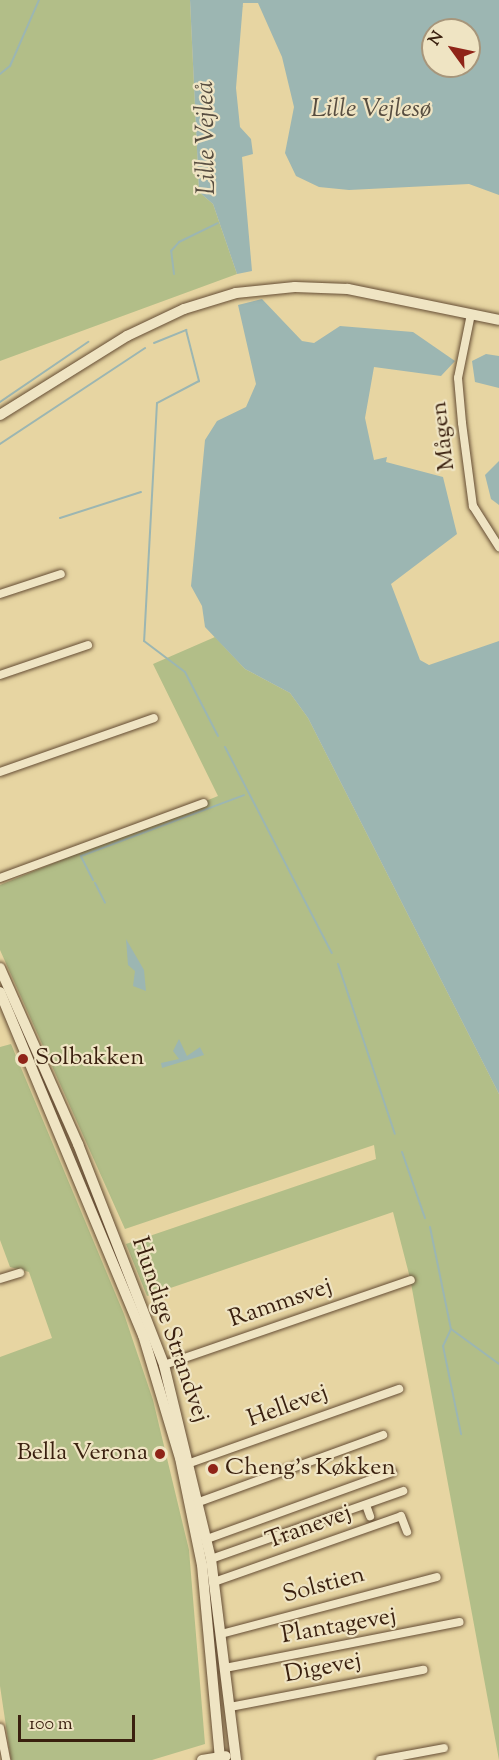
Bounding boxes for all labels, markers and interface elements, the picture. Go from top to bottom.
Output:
north arrow [421,18,481,78]
text: N [424,27,450,51]
water label: Lille Vejleå [190,81,224,195]
water label: Lille Vejlesø [311,94,431,126]
street label: Mågen [425,400,463,472]
place label: Solbakken [35,1045,144,1073]
marker: Solbakken [16,1052,30,1066]
street label: Hundige Strandvej [124,1233,214,1427]
street label: Rammsvej [226,1273,336,1335]
street label: Hellevej [244,1379,332,1435]
place label: Bella Verona [17,1440,148,1468]
marker: Bella Verona [153,1447,167,1461]
place label: Cheng's Køkken [225,1455,396,1483]
marker: Cheng's Køkken [206,1462,220,1476]
street label: Tranevej [262,1499,356,1557]
street label: Solstien [280,1561,368,1611]
street label: Plantagevej [279,1603,399,1651]
street label: Digevej [282,1647,364,1691]
scale bar [21,1703,138,1741]
text: 100 m [29,1712,73,1738]

